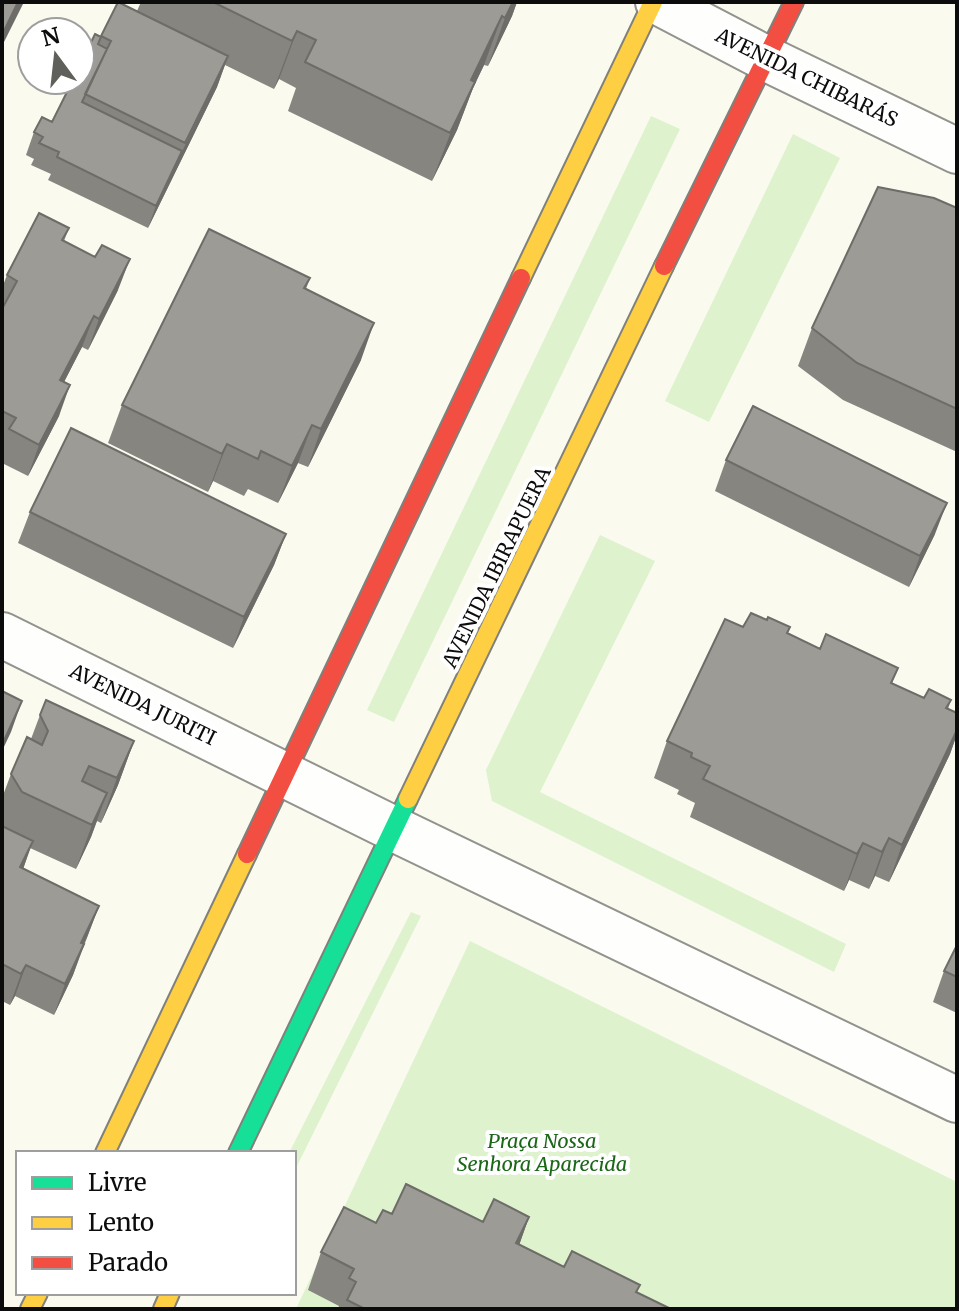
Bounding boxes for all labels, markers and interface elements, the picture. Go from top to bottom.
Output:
north arrow [16,16,96,96]
street label: AVENIDA CHIBARÁS [711,20,903,132]
text: N [39,21,63,52]
street label: AVENIDA IBIRAPUERA [436,462,556,672]
street label: AVENIDA JURITI [65,657,220,750]
park label: Praça Nossa Senhora Aparecida [457,1128,627,1176]
legend [16,1151,296,1295]
text: Livre [88,1167,147,1198]
text: Lento [88,1207,154,1238]
text: Parado [88,1247,168,1278]

